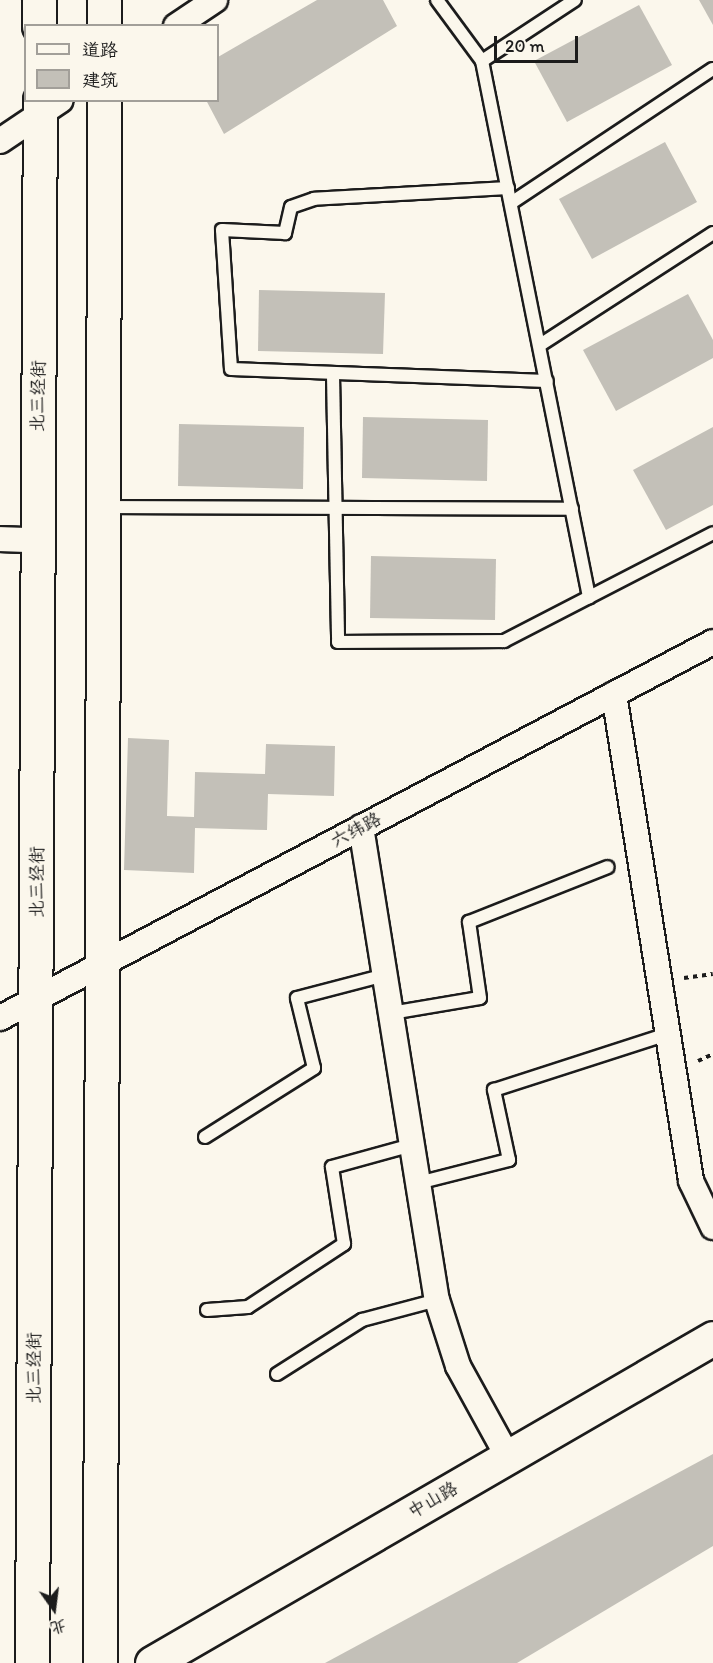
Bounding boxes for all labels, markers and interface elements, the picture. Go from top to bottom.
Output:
legend [24,24,219,102]
scale bar [497,24,581,62]
text: 20 m [505,35,545,57]
text: 道路 [82,39,118,61]
text: 建筑 [82,69,118,91]
street label: 北三经街 [27,360,49,432]
street label: 六纬路 [327,808,385,852]
street label: 北三经街 [26,846,48,918]
street label: 北三经街 [23,1332,45,1404]
street label: 中山路 [404,1477,462,1523]
north arrow [24,1579,84,1639]
text: 北 [48,1616,69,1638]

